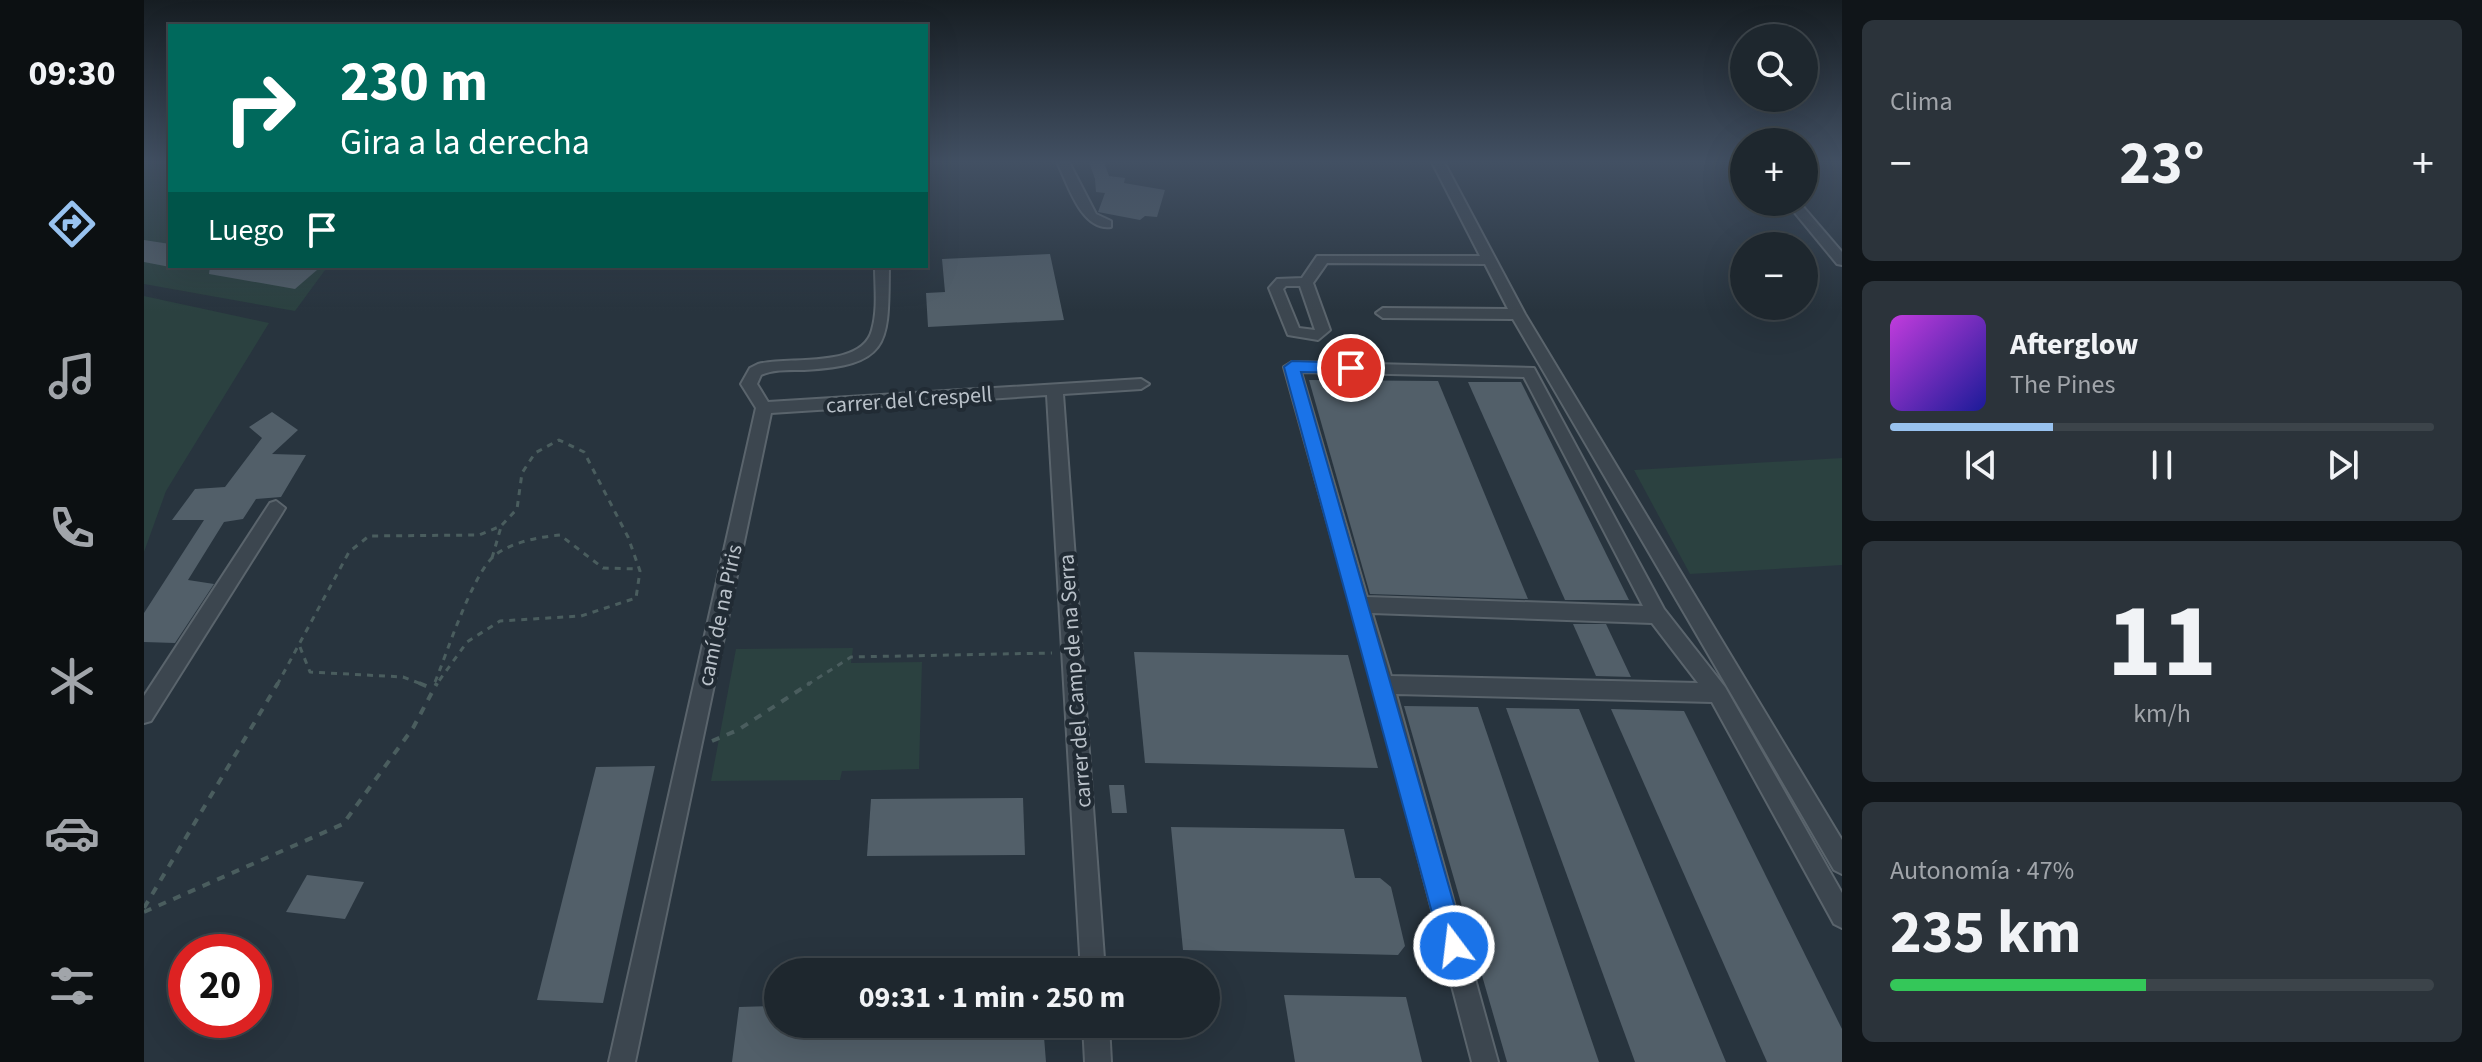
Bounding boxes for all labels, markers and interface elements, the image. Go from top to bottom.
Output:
map controls [1730,24,1818,320]
button: search [1730,24,1818,112]
text: 230 m [340,43,488,122]
text: 09:30 [29,48,115,99]
icon: right [208,56,312,160]
text: Clima [1890,83,1953,120]
text: Gira a la derecha [340,117,590,168]
text: 23° [2119,122,2205,207]
button: + [1730,128,1818,216]
text: − [1890,133,1912,196]
text: + [2412,133,2434,196]
icon: directions [44,196,100,252]
icon: arrive [300,208,344,252]
text: Luego [208,209,284,252]
button: − [1730,232,1818,320]
text: Afterglow [2010,323,2138,366]
pin [1317,334,1385,402]
icon: arrive [1329,346,1373,390]
icon: music [44,348,100,404]
text: The Pines [2010,366,2115,403]
street label: carrer del Crespell [825,378,993,422]
icon: previous [1959,443,2003,487]
icon: pause [2140,443,2184,487]
icon: next [2321,443,2365,487]
icon: phone [44,500,100,556]
street label: camí de na Piris [689,541,751,689]
street label: carrer del Camp de na Serra [1050,553,1100,809]
text: 11 [2107,569,2217,717]
icon: climate [44,653,100,709]
text: km/h [2133,695,2191,732]
icon: car [44,805,100,861]
text: Autonomía · 47% [1890,852,2074,889]
text: 235 km [1890,891,2081,976]
position arrow [1412,904,1496,988]
speed limit sign: 20 [168,934,272,1038]
icon: filters [44,958,100,1014]
text: 09:31 · 1 min · 250 m [859,976,1125,1019]

